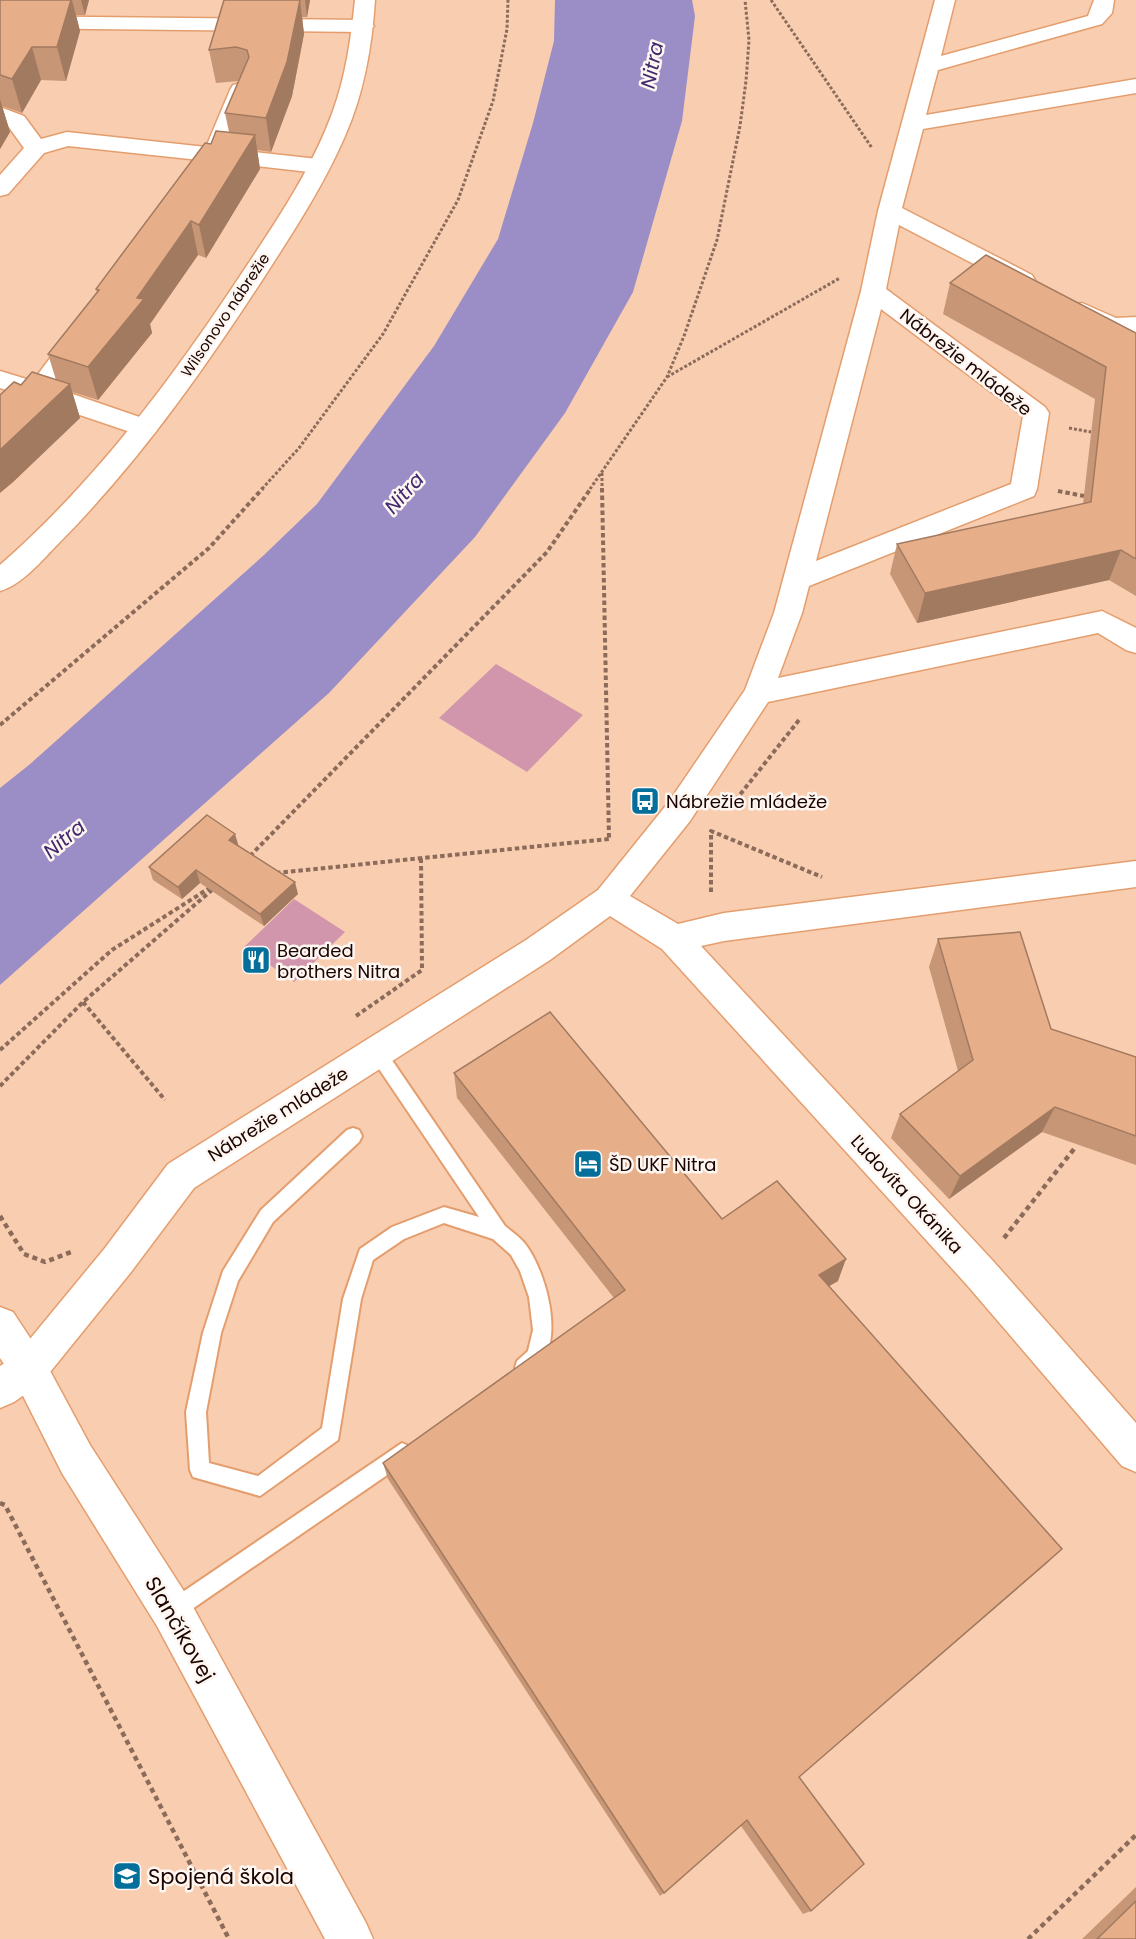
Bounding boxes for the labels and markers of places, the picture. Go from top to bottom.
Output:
bus stop icon: Nábrežie mládeže [629,785,661,817]
place label: Nábrežie mládeže [666,789,827,814]
place label: Bearded brothers Nitra [277,938,400,984]
restaurant icon: Bearded brothers Nitra [240,944,272,976]
hotel icon: ŠD UKF Nitra [572,1148,604,1180]
place label: ŠD UKF Nitra [609,1152,716,1177]
school or university icon: Spojená škola [111,1860,143,1892]
place label: Spojená škola [148,1862,294,1891]

